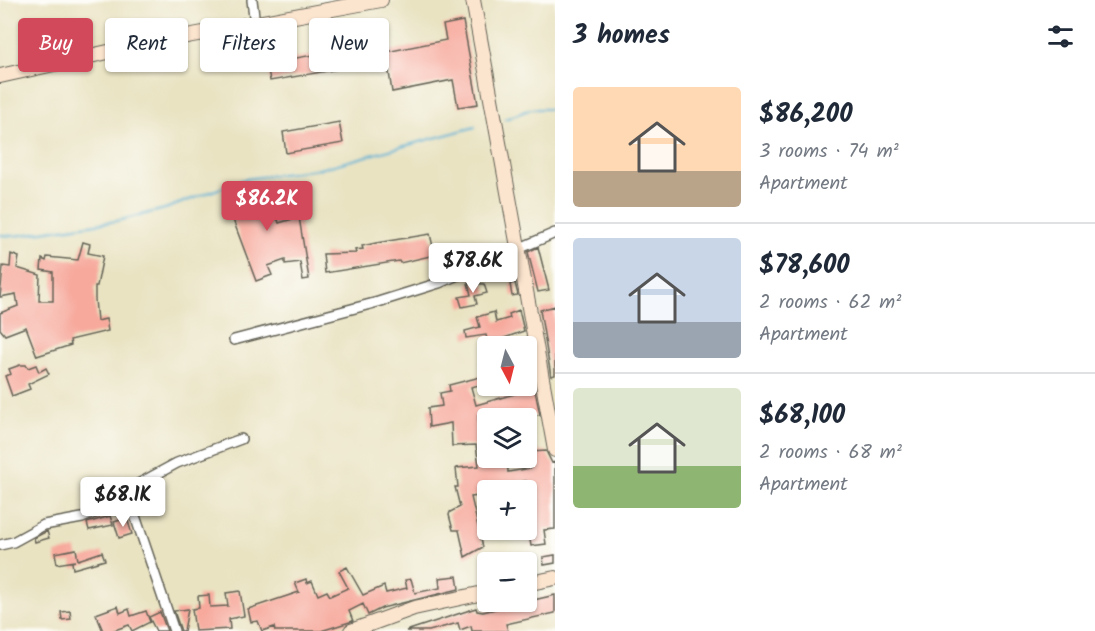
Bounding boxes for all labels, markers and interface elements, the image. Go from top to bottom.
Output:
text: 3 homes [573,15,670,57]
chip: Buy [18,18,93,72]
chip: Rent [105,18,188,72]
chip: Filters [200,18,297,72]
chip: New [309,18,389,72]
icon: filters [1044,20,1077,53]
text: $86,200 [759,94,852,136]
icon: home [621,111,693,183]
text: 3 rooms · 74 m² [759,136,899,168]
text: Apartment [759,168,848,200]
pin: $86.2K [218,181,316,232]
text: $86.2K [236,184,298,216]
pin: $78.6K [424,243,522,294]
text: $78,600 [759,245,850,287]
text: $78.6K [443,246,503,278]
icon: home [621,262,693,334]
text: 2 rooms · 62 m² [759,287,901,319]
text: Apartment [759,319,848,351]
north arrow [477,336,537,396]
map controls [477,336,537,612]
text: $68,100 [759,395,845,437]
button: layers [477,408,537,468]
icon: home [621,412,693,484]
text: 2 rooms · 68 m² [759,437,902,469]
text: Apartment [759,469,848,501]
pin: $68.1K [74,477,172,528]
text: $68.1K [94,480,152,512]
button: + [477,480,537,540]
button: − [477,552,537,612]

